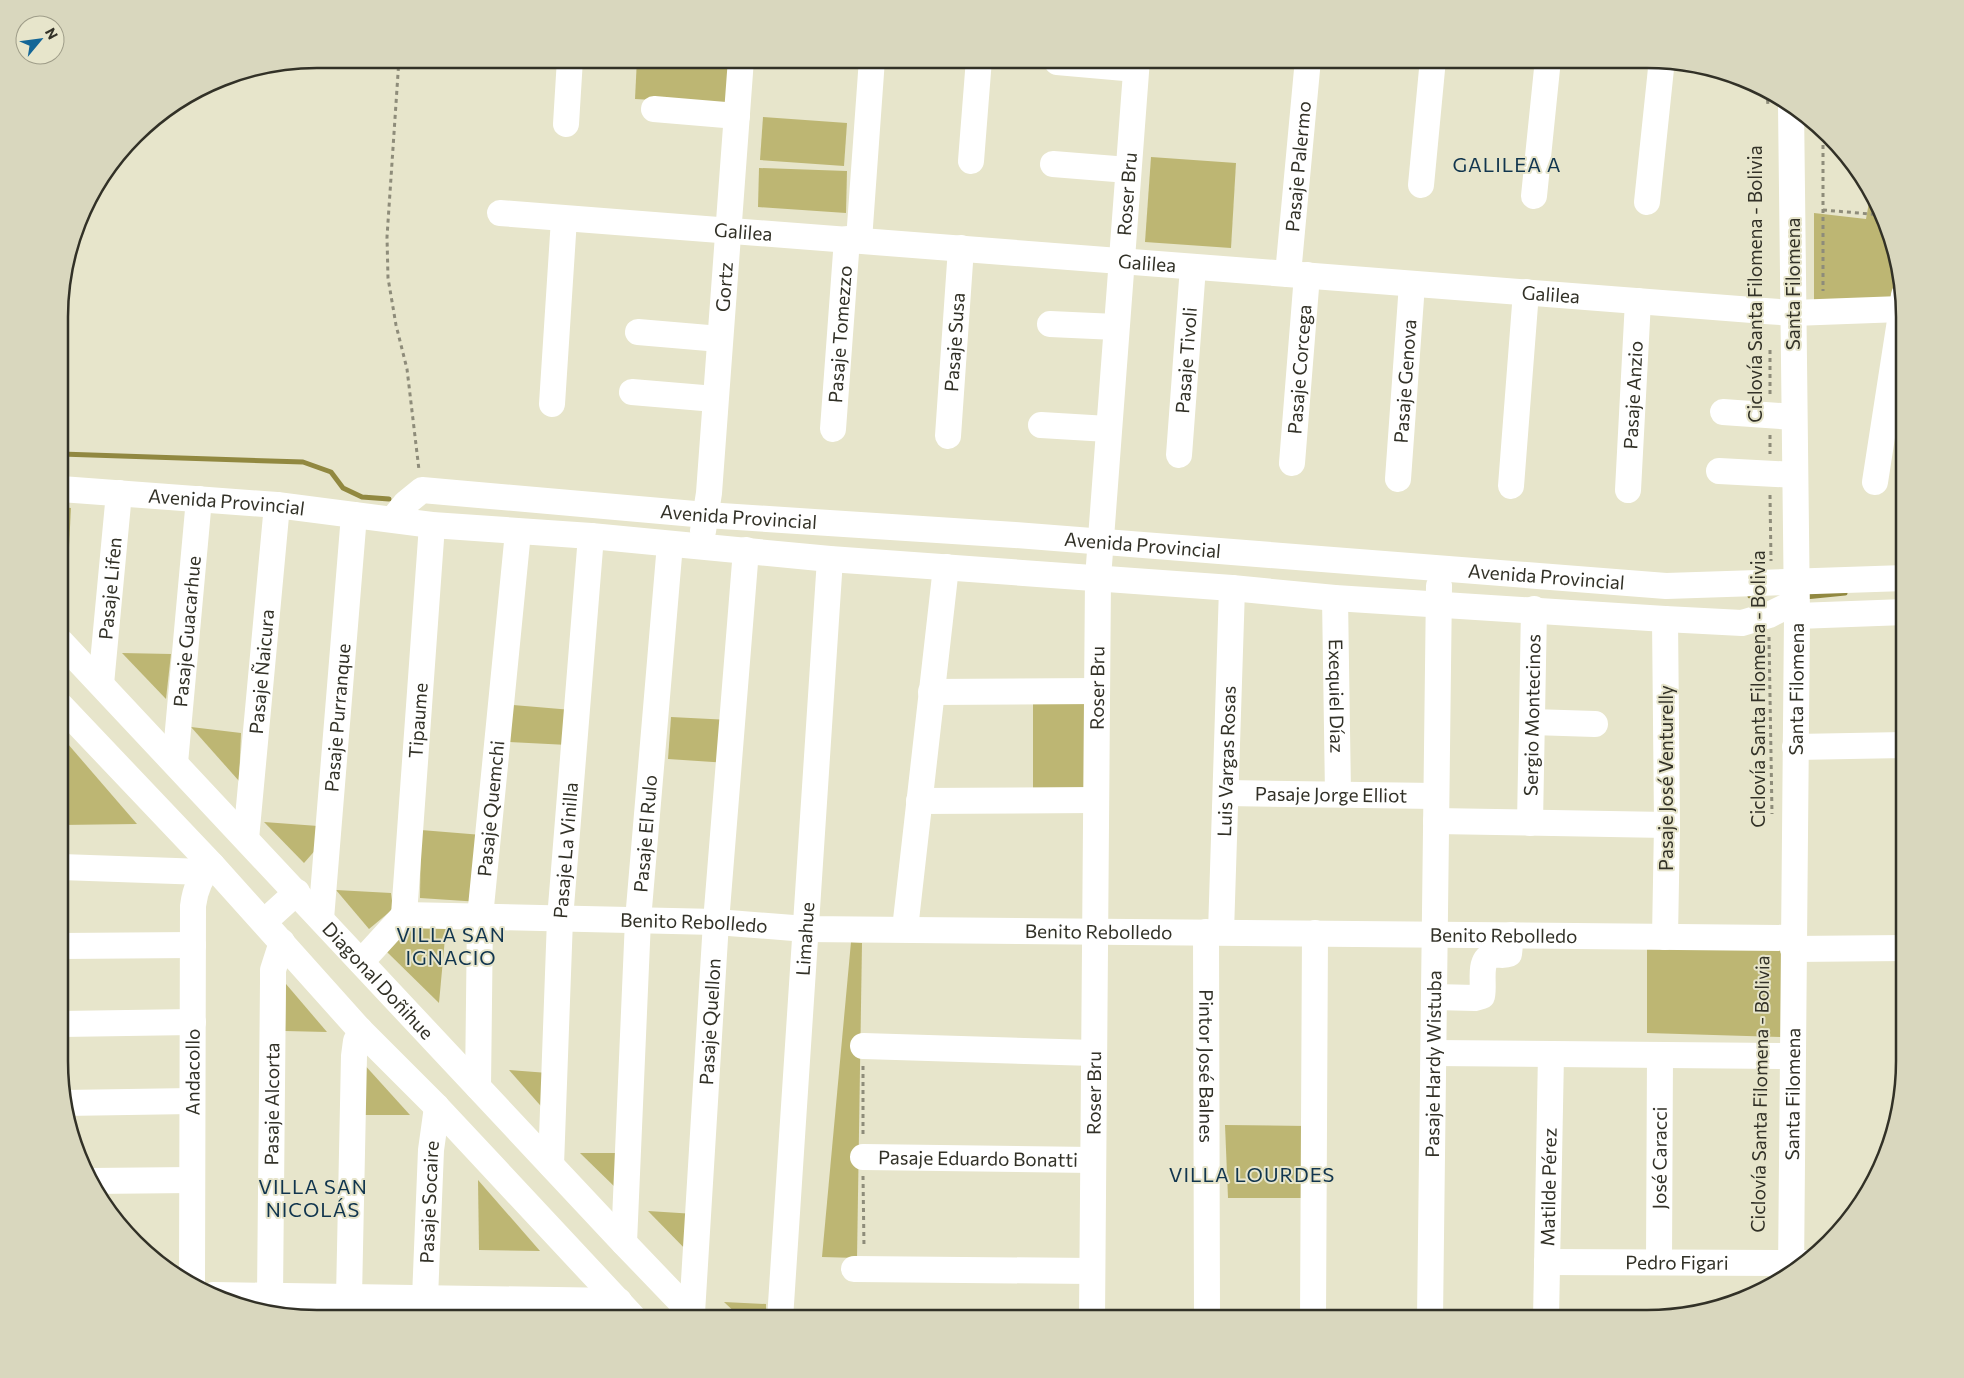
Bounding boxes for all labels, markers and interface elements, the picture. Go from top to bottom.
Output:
north arrow [15,15,65,65]
text: N [42,25,62,42]
street label: Pasaje Palermo [1280,100,1315,233]
street label: Ciclovía Santa Filomena - Bolivia [1743,145,1766,423]
street label: Roser Bru [1112,151,1141,237]
district label: GALILEA A [1452,152,1562,176]
street label: Galilea [713,218,773,245]
street label: Santa Filomena [1781,218,1804,350]
street label: Galilea [1117,249,1177,276]
street label: Gortz [710,261,737,313]
street label: Pasaje Tomezzo [823,265,856,404]
street label: Galilea [1521,280,1581,308]
street label: Pasaje Susa [939,292,969,393]
street label: Pasaje Corcega [1282,303,1316,435]
street label: Pasaje Tivoli [1170,306,1201,414]
street label: Pasaje Genova [1389,318,1420,444]
street label: Pasaje Anzio [1618,340,1647,450]
street label: Avenida Provincial [147,483,306,519]
street label: Avenida Provincial [659,499,818,533]
street label: Avenida Provincial [1064,527,1222,562]
street label: Pasaje Lifen [93,536,126,641]
street label: Ciclovía Santa Filomena - Bolivia [1746,550,1769,828]
street label: Pasaje Guacarhue [168,555,205,708]
street label: Avenida Provincial [1467,559,1626,594]
street label: Pasaje Ñaicura [244,608,278,735]
street label: Santa Filomena [1784,623,1808,756]
street label: Sergio Montecinos [1519,634,1545,796]
street label: Exequiel Díaz [1325,639,1349,753]
street label: Pasaje Purranque [319,642,354,793]
street label: Roser Bru [1085,646,1108,730]
street label: Tipaume [403,682,432,759]
street label: Luis Vargas Rosas [1212,685,1240,837]
street label: Pasaje José Venturelly [1654,685,1677,871]
street label: Pasaje Quemchi [472,739,508,878]
street label: Pasaje El Rulo [628,774,661,893]
street label: Pasaje La Vinilla [548,781,582,919]
street label: Pasaje Jorge Elliot [1255,781,1407,807]
street label: Limahue [791,901,818,976]
street label: Benito Rebolledo [620,908,768,937]
street label: Diagonal Doñihue [318,917,439,1044]
street label: Benito Rebolledo [1025,919,1173,943]
district label: VILLA SAN IGNACIO [396,922,506,969]
street label: Benito Rebolledo [1430,923,1577,947]
street label: Ciclovía Santa Filomena - Bolivia [1746,955,1773,1233]
street label: Pasaje Quellon [694,957,725,1086]
street label: Pasaje Hardy Wistuba [1420,970,1445,1158]
street label: Pintor José Balnes [1195,989,1219,1143]
street label: Santa Filomena [1780,1028,1804,1160]
street label: Andacollo [180,1029,204,1115]
street label: Pasaje Alcorta [259,1042,283,1166]
street label: Roser Bru [1081,1051,1105,1135]
street label: José Caracci [1647,1106,1671,1210]
street label: Matilde Pérez [1535,1128,1561,1246]
street label: Pasaje Socaire [414,1139,443,1264]
street label: Pasaje Eduardo Bonatti [878,1145,1078,1171]
district label: VILLA LOURDES [1169,1162,1335,1186]
district label: VILLA SAN NICOLÁS [258,1174,368,1221]
street label: Pedro Figari [1625,1250,1729,1274]

